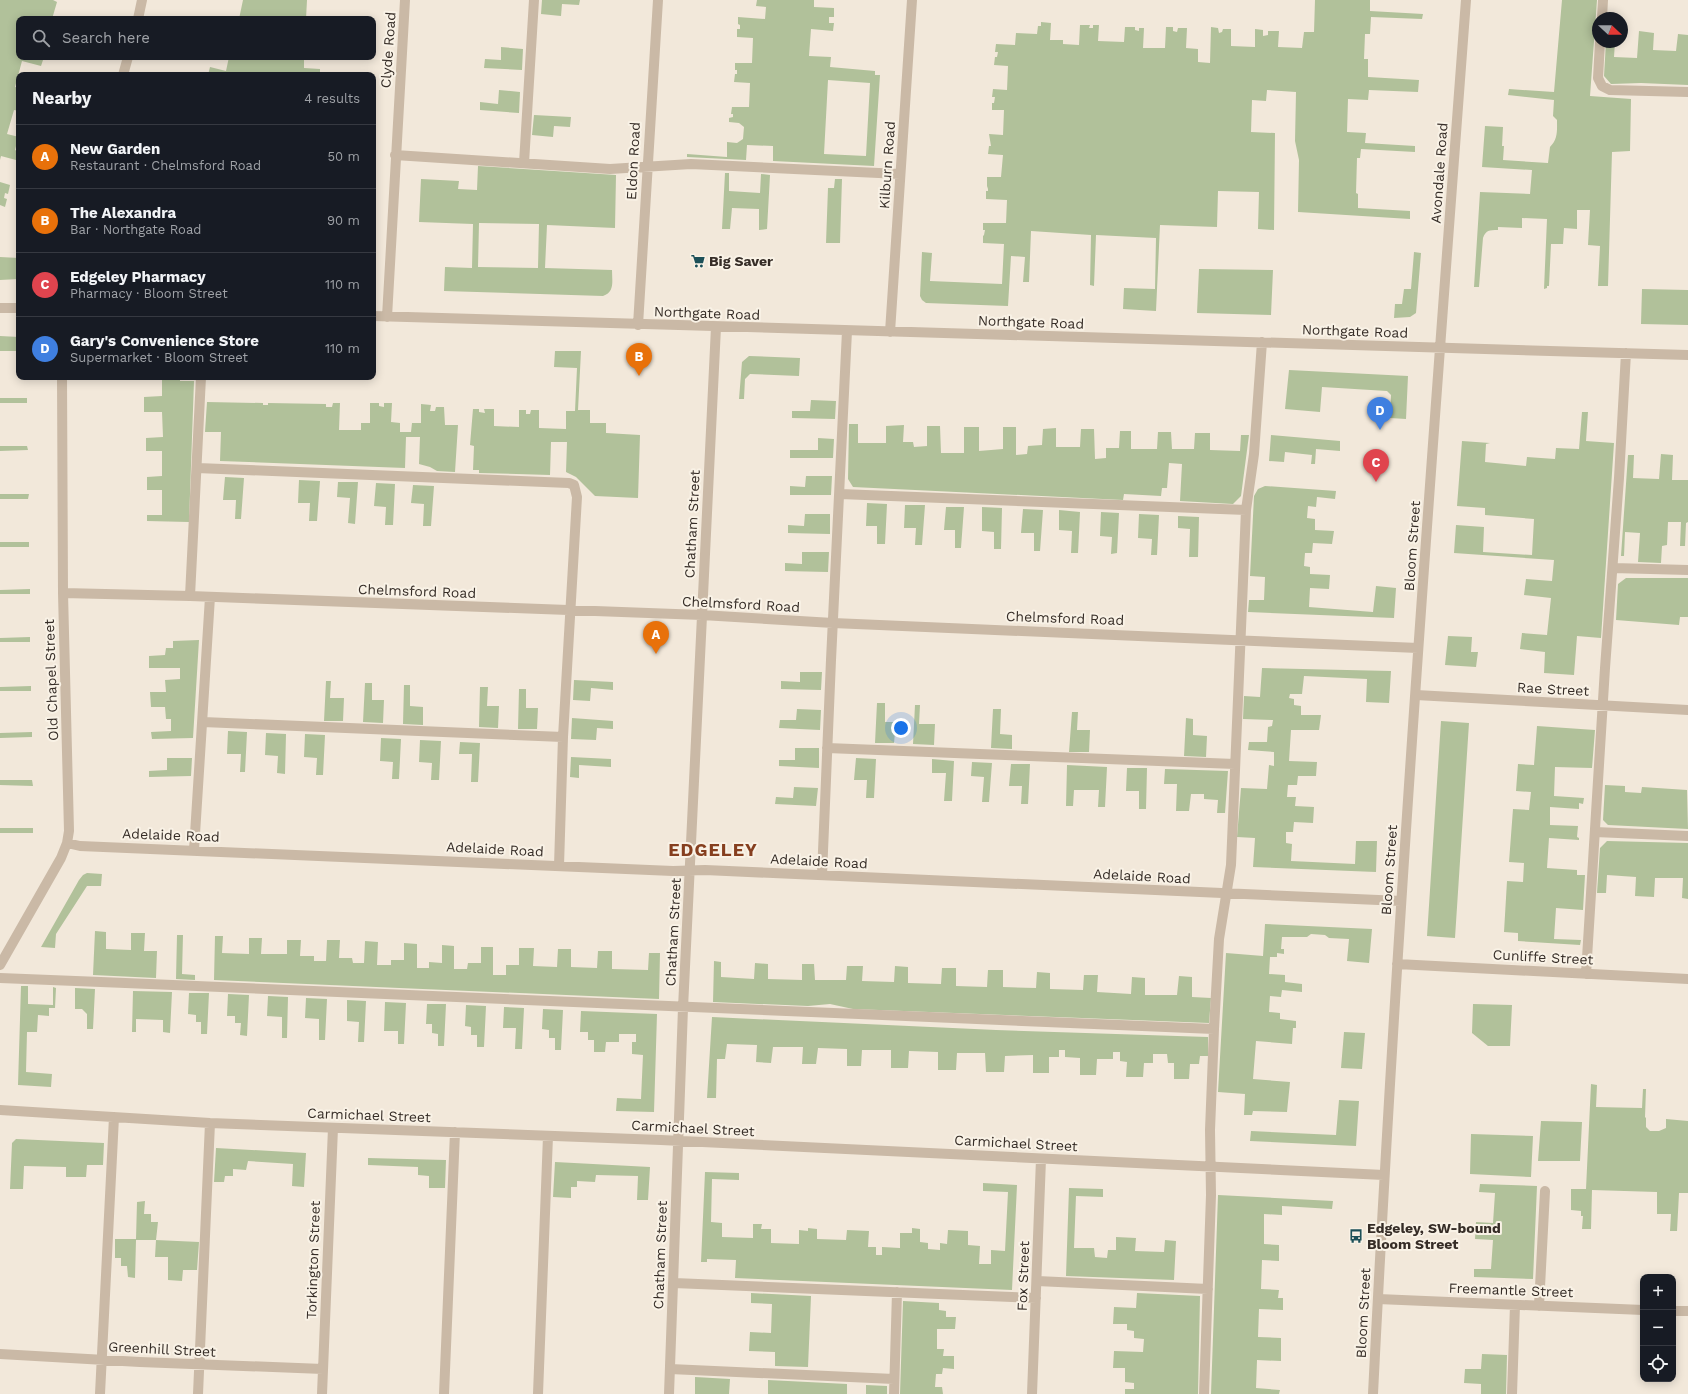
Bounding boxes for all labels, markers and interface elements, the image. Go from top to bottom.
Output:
street label: Clyde Road [377,11,399,89]
north arrow [1592,12,1628,48]
search box [16,16,376,60]
icon: search [30,27,52,49]
text: Search here [62,29,150,47]
text: Nearby [32,88,91,108]
text: 4 results [304,91,360,106]
street label: Kilburn Road [876,121,898,209]
street label: Eldon Road [623,122,643,200]
street label: Avondale Road [1427,122,1451,224]
text: New Garden [70,140,160,158]
text: A [41,149,49,164]
text: 50 m [328,149,360,164]
text: Restaurant · Chelmsford Road [70,158,261,173]
text: The Alexandra [70,204,176,222]
text: B [41,213,49,228]
text: 90 m [327,213,360,228]
text: Bar · Northgate Road [70,222,201,237]
supermarket icon: Big Saver [690,253,706,269]
place label: Big Saver [709,253,773,269]
text: Edgeley Pharmacy [70,268,206,286]
text: C [41,277,49,292]
text: 110 m [325,277,360,292]
text: Pharmacy · Bloom Street [70,286,228,301]
street label: Northgate Road [654,303,760,323]
street label: Northgate Road [978,312,1084,332]
street label: Northgate Road [1302,321,1408,341]
text: Gary's Convenience Store [70,332,259,350]
text: D [40,341,50,356]
text: 110 m [325,341,360,356]
pin: B [626,343,652,376]
text: Supermarket · Bloom Street [70,350,248,365]
pin: D [1367,397,1393,430]
pin: C [1363,449,1389,482]
street label: Chatham Street [681,469,703,579]
street label: Bloom Street [1401,500,1423,592]
street label: Chelmsford Road [358,581,476,601]
street label: Chelmsford Road [682,593,800,615]
street label: Chelmsford Road [1006,608,1124,628]
street label: Old Chapel Street [41,619,61,741]
pin: A [643,621,669,654]
street label: Rae Street [1517,679,1590,699]
your location [891,718,911,738]
street label: Bloom Street [1378,824,1400,916]
street label: Adelaide Road [122,825,220,845]
street label: Adelaide Road [446,838,544,860]
district label: EDGELEY [668,839,758,860]
street label: Adelaide Road [770,850,868,872]
street label: Adelaide Road [1093,865,1191,887]
street label: Chatham Street [662,877,684,987]
street label: Cunliffe Street [1492,946,1594,968]
street label: Carmichael Street [307,1105,431,1125]
street label: Carmichael Street [631,1117,755,1139]
street label: Carmichael Street [954,1132,1078,1154]
street label: Torkington Street [303,1200,323,1320]
street label: Chatham Street [650,1200,670,1310]
place label: Edgeley, SW-bound Bloom Street [1367,1220,1501,1252]
bus stop icon: Edgeley, SW-bound Bloom Street [1348,1228,1364,1244]
street label: Fox Street [1014,1241,1032,1311]
street label: Bloom Street [1353,1267,1373,1359]
map controls [1640,1274,1676,1382]
button: + [1640,1274,1676,1310]
street label: Freemantle Street [1448,1280,1574,1300]
button: − [1640,1310,1676,1346]
street label: Greenhill Street [108,1338,216,1360]
button: locate [1640,1346,1676,1382]

